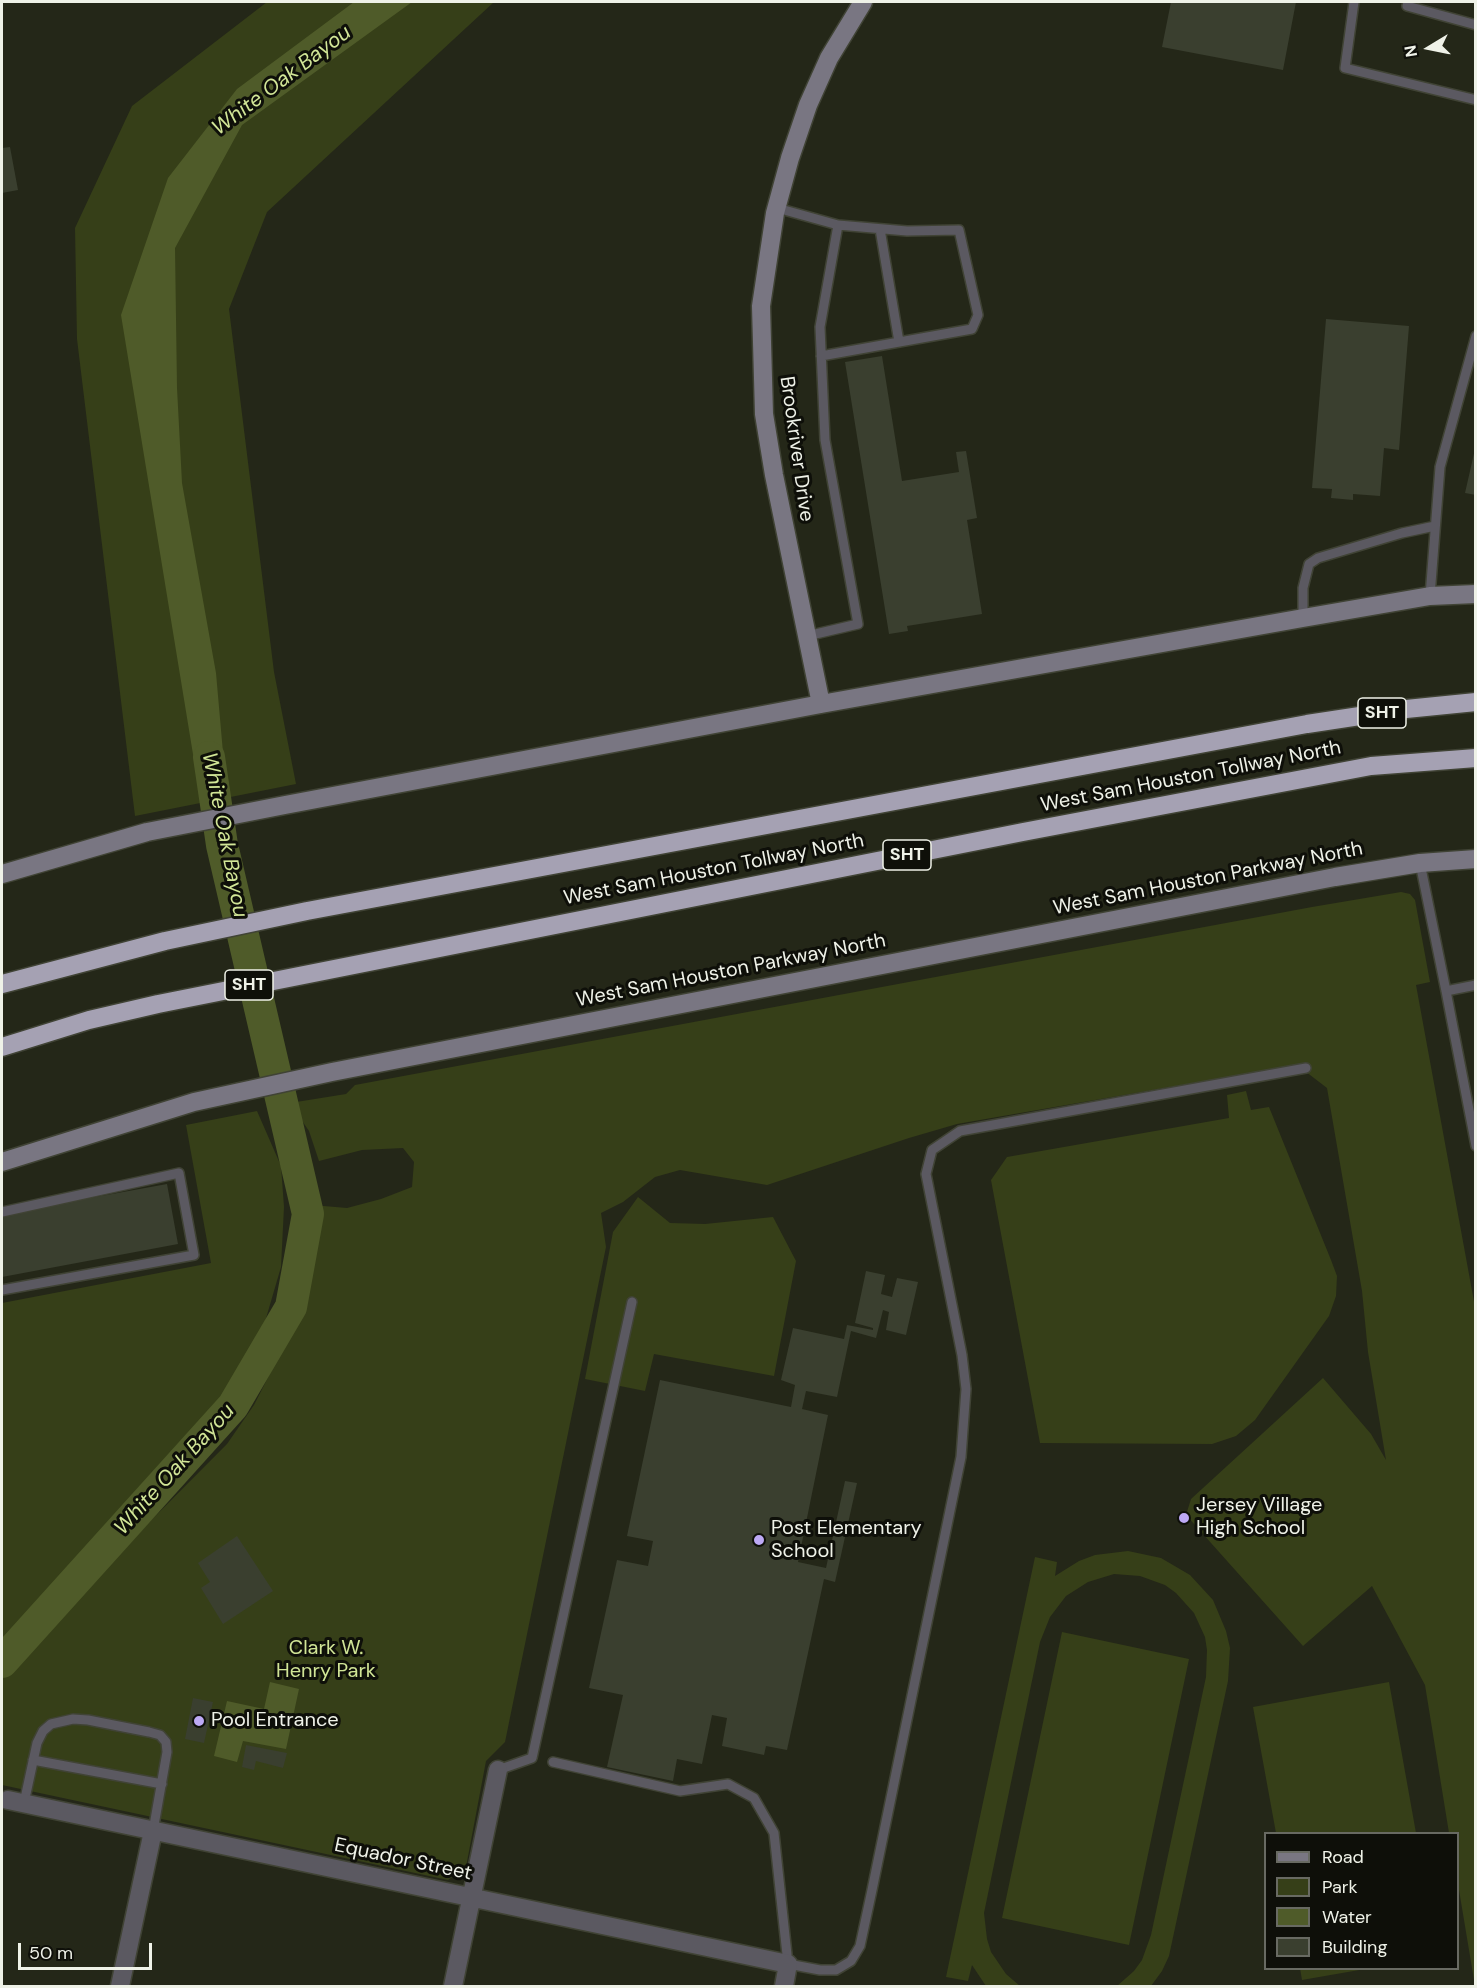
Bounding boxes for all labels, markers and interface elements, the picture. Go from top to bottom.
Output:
north arrow [1399,18,1459,78]
water label: White Oak Bayou [207,20,357,142]
text: N [1399,44,1422,59]
street label: Brookriver Drive [774,375,818,523]
road number: SHT [1358,698,1406,728]
street label: West Sam Houston Tollway North [1039,736,1343,818]
water label: White Oak Bayou [196,750,252,920]
street label: West Sam Houston Tollway North [562,829,866,911]
street label: West Sam Houston Parkway North [1051,837,1365,921]
road number: SHT [883,840,931,870]
street label: West Sam Houston Parkway North [574,929,888,1013]
road number: SHT [225,970,273,1000]
water label: White Oak Bayou [110,1399,240,1541]
place label: Jersey Village High School [1196,1494,1322,1541]
marker: Jersey Village High School [1177,1511,1191,1525]
place label: Post Elementary School [771,1517,922,1564]
marker: Post Elementary School [752,1533,766,1547]
park label: Clark W. Henry Park [276,1637,376,1684]
place label: Pool Entrance [211,1709,339,1733]
marker: Pool Entrance [192,1714,206,1728]
legend [1264,1832,1459,1970]
street label: Equador Street [332,1834,474,1886]
text: Road [1322,1845,1364,1869]
text: Park [1322,1875,1358,1899]
text: Water [1322,1905,1372,1929]
scale bar [21,1931,154,1969]
text: Building [1322,1935,1387,1959]
text: 50 m [29,1941,73,1965]

